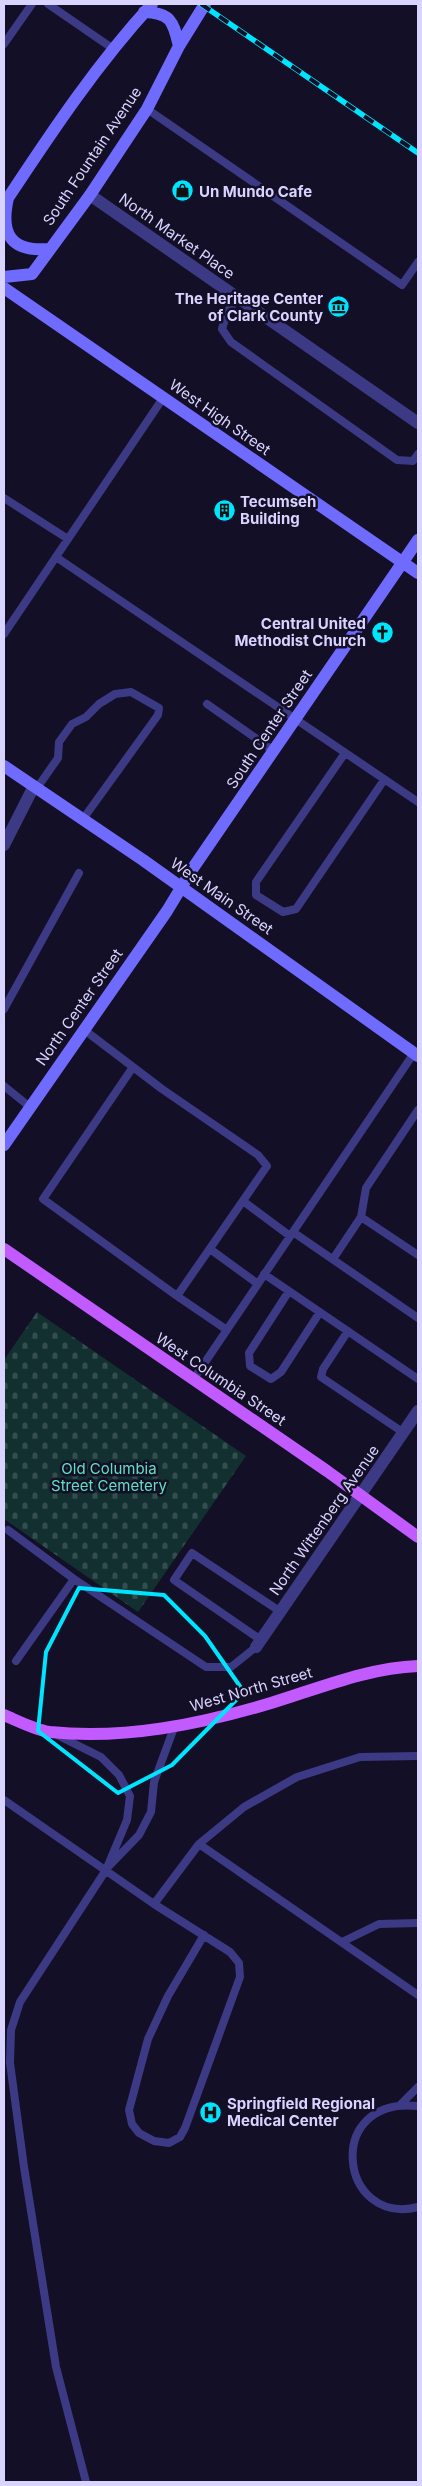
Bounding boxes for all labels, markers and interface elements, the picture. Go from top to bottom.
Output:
street label: South Fountain Avenue [38,83,146,229]
shop icon: Un Mundo Cafe [171,179,195,203]
place label: Un Mundo Cafe [199,182,312,201]
street label: North Market Place [116,189,238,283]
place label: The Heritage Center of Clark County [175,289,323,325]
museum icon: The Heritage Center of Clark County [327,295,351,319]
street label: West High Street [166,375,274,459]
place label: Tecumseh Building [240,492,316,528]
building icon: Tecumseh Building [212,498,236,522]
place label: Central United Methodist Church [234,614,366,650]
church icon: Central United Methodist Church [370,620,394,644]
street label: South Center Street [222,666,316,792]
street label: West Main Street [167,854,277,938]
street label: North Center Street [32,945,127,1069]
street label: West Columbia Street [152,1328,290,1430]
street label: North Wittenberg Avenue [265,1441,383,1599]
park label: Old Columbia Street Cemetery [51,1459,168,1495]
street label: West North Street [188,1662,314,1716]
place label: Springfield Regional Medical Center [227,2094,375,2130]
hospital icon: Springfield Regional Medical Center [199,2100,223,2124]

